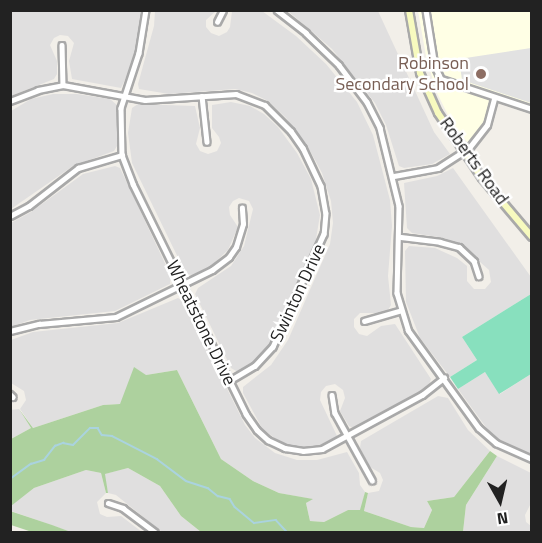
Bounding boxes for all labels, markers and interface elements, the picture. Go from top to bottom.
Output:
place label: Robinson Secondary School [335,53,469,96]
marker: Robinson Secondary School [474,67,488,81]
street label: Roberts Road [435,113,513,209]
street label: Swinton Drive [266,241,330,345]
street label: Wheatstone Drive [161,257,241,389]
north arrow [470,471,530,531]
text: N [495,506,510,531]

